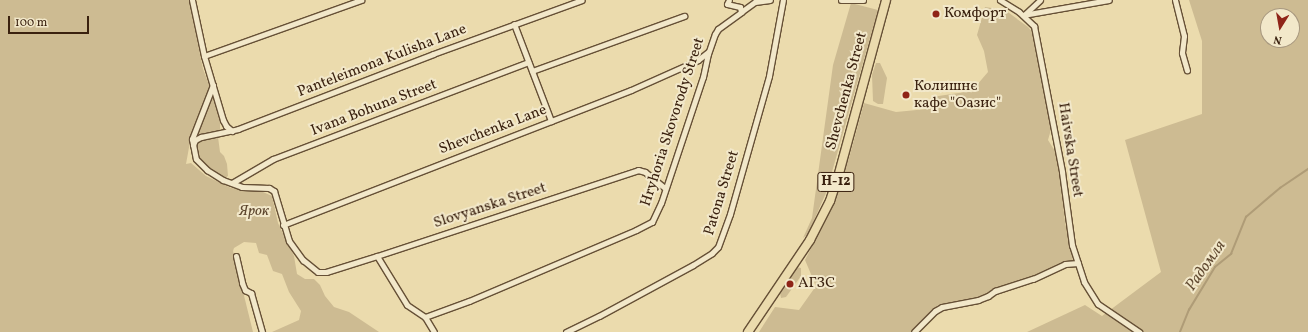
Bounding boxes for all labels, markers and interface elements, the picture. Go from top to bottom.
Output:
place label: Комфорт [944,5,1006,23]
scale bar [10,8,91,34]
north arrow [1260,8,1300,48]
marker: Комфорт [931,9,941,19]
text: 100 m [15,15,47,31]
street label: Panteleimona Kulisha Lane [295,20,469,102]
street label: Shevchenka Street [823,30,871,152]
text: N [1272,31,1283,47]
street label: Hryhoria Skovorody Street [637,35,709,209]
street label: Ivana Bohuna Street [308,76,440,140]
place label: Колишнє кафе "Оазис" [914,77,1001,112]
marker: Колишнє кафе "Оазис" [901,90,911,100]
street label: Shevchenka Lane [437,101,549,159]
street label: Haivska Street [1054,101,1086,199]
street label: Patona Street [701,148,743,238]
road number: Н-12 [817,170,855,194]
street label: Slovyanska Street [431,179,549,233]
park label: Ярок [239,203,269,221]
water label: Радомля [1182,237,1230,295]
place label: АГЗС [798,275,835,293]
marker: АГЗС [785,279,795,289]

